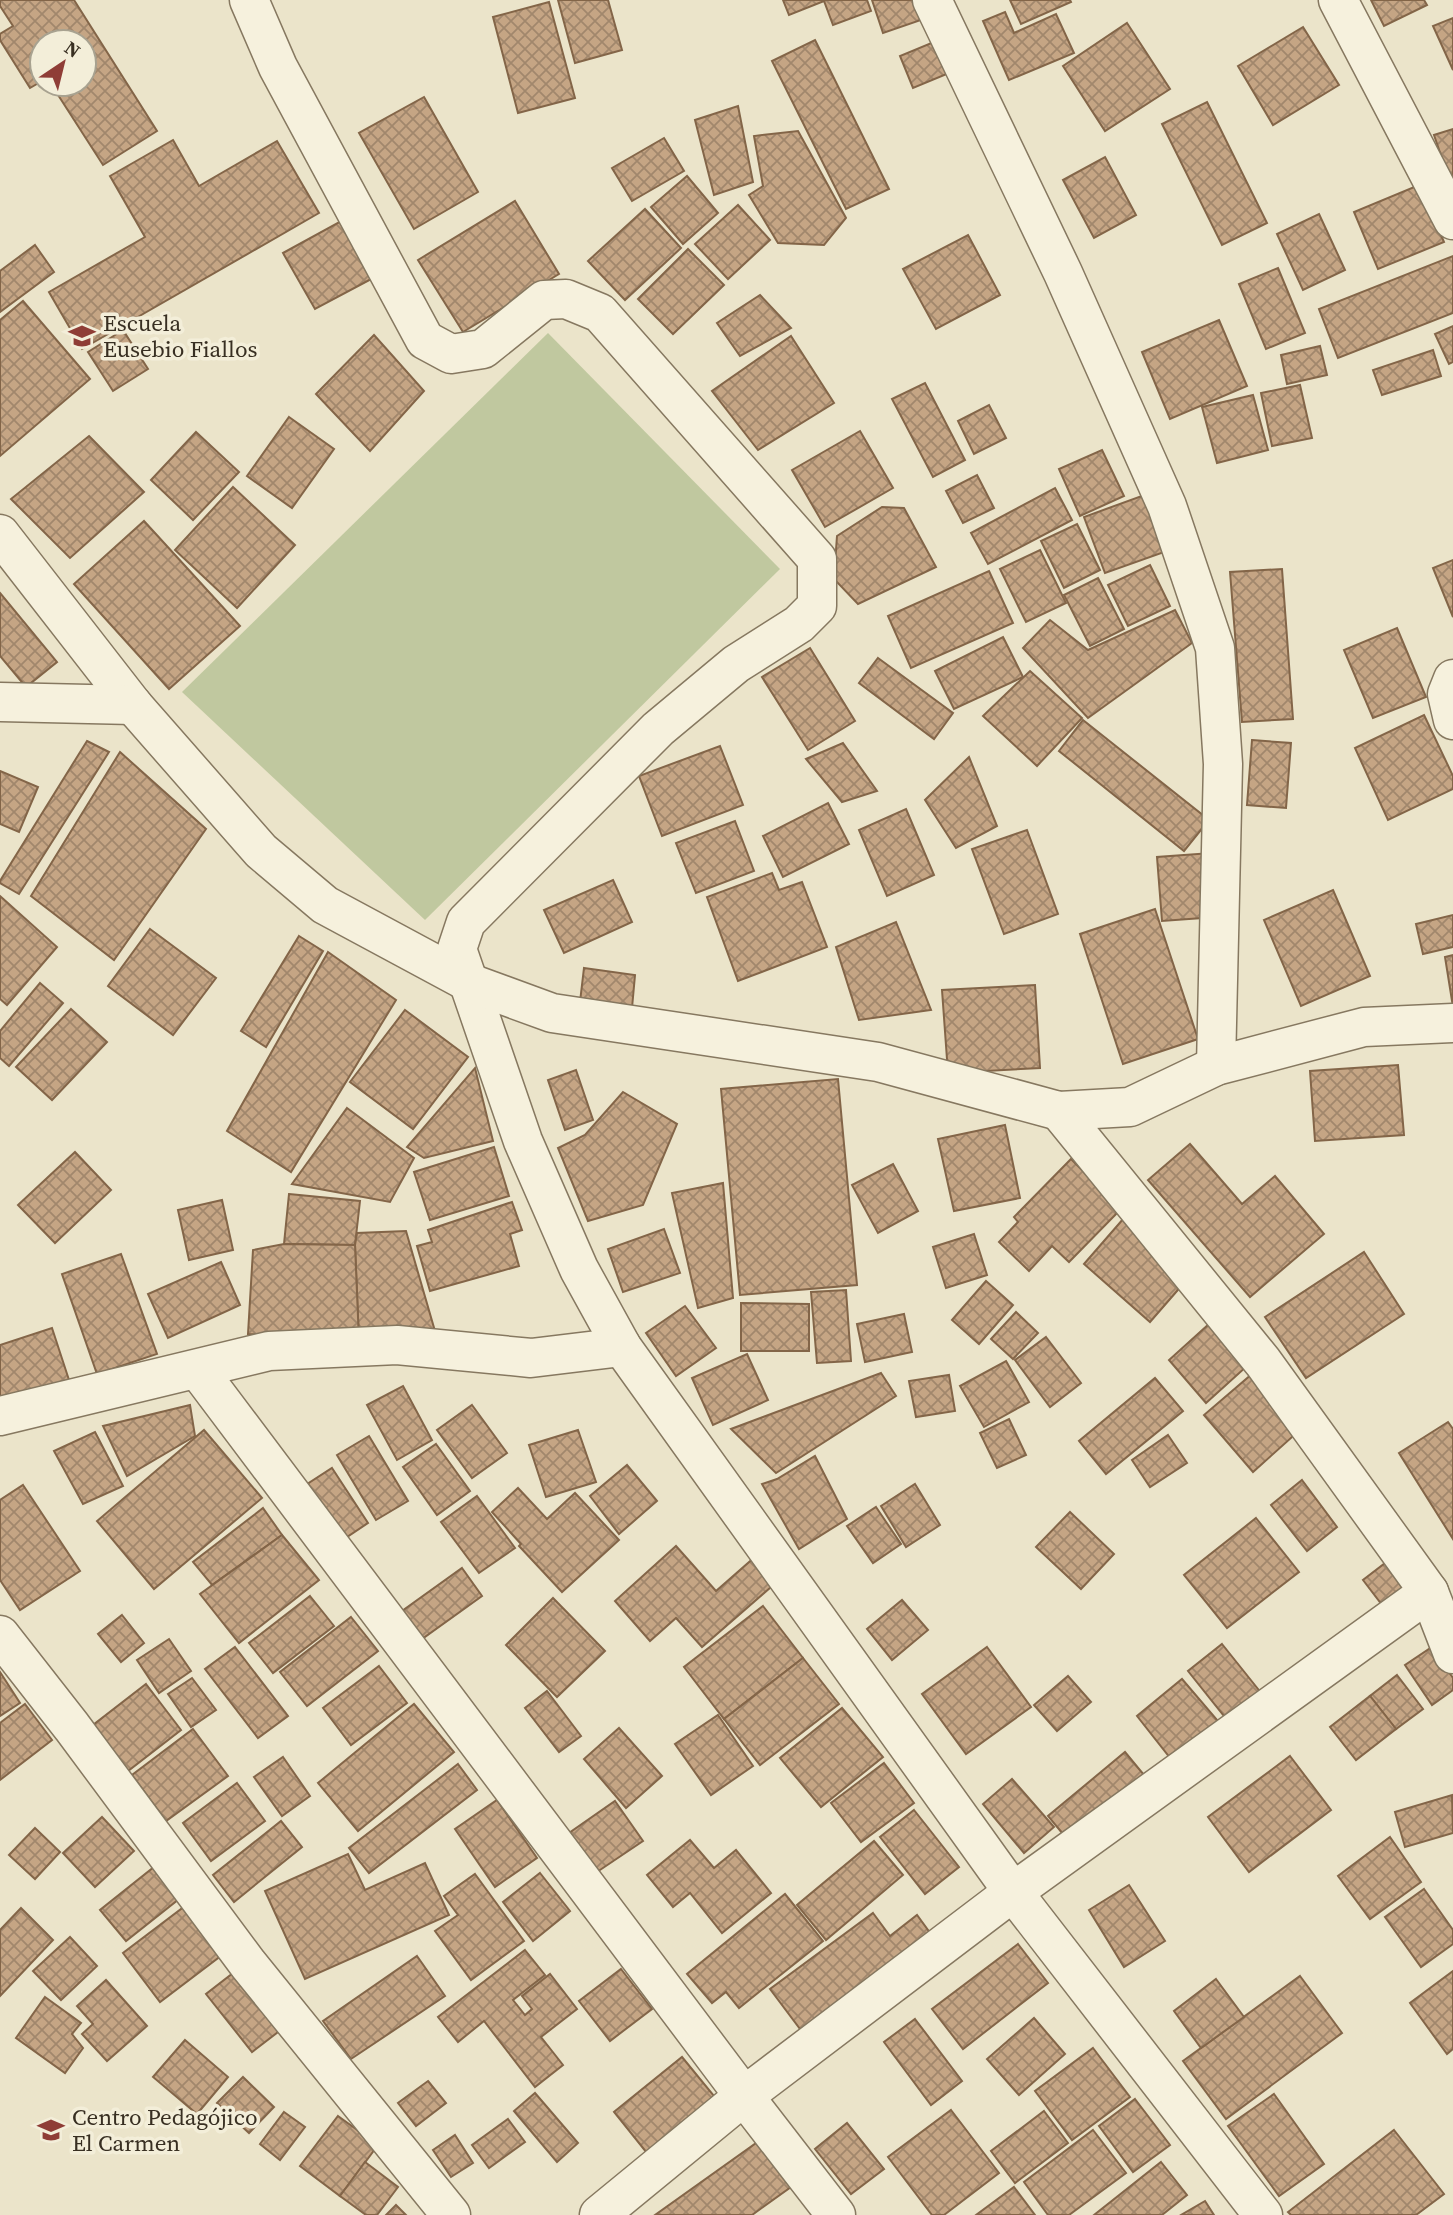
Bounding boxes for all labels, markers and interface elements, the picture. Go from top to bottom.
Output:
north arrow [28,28,98,98]
text: N [60,34,86,64]
place label: Escuela Eusebio Fiallos [103,307,258,365]
school or university icon: Escuela Eusebio Fiallos [67,321,97,351]
place label: Centro Pedagójico El Carmen [72,2101,258,2159]
school or university icon: Centro Pedagójico El Carmen [36,2115,66,2145]

